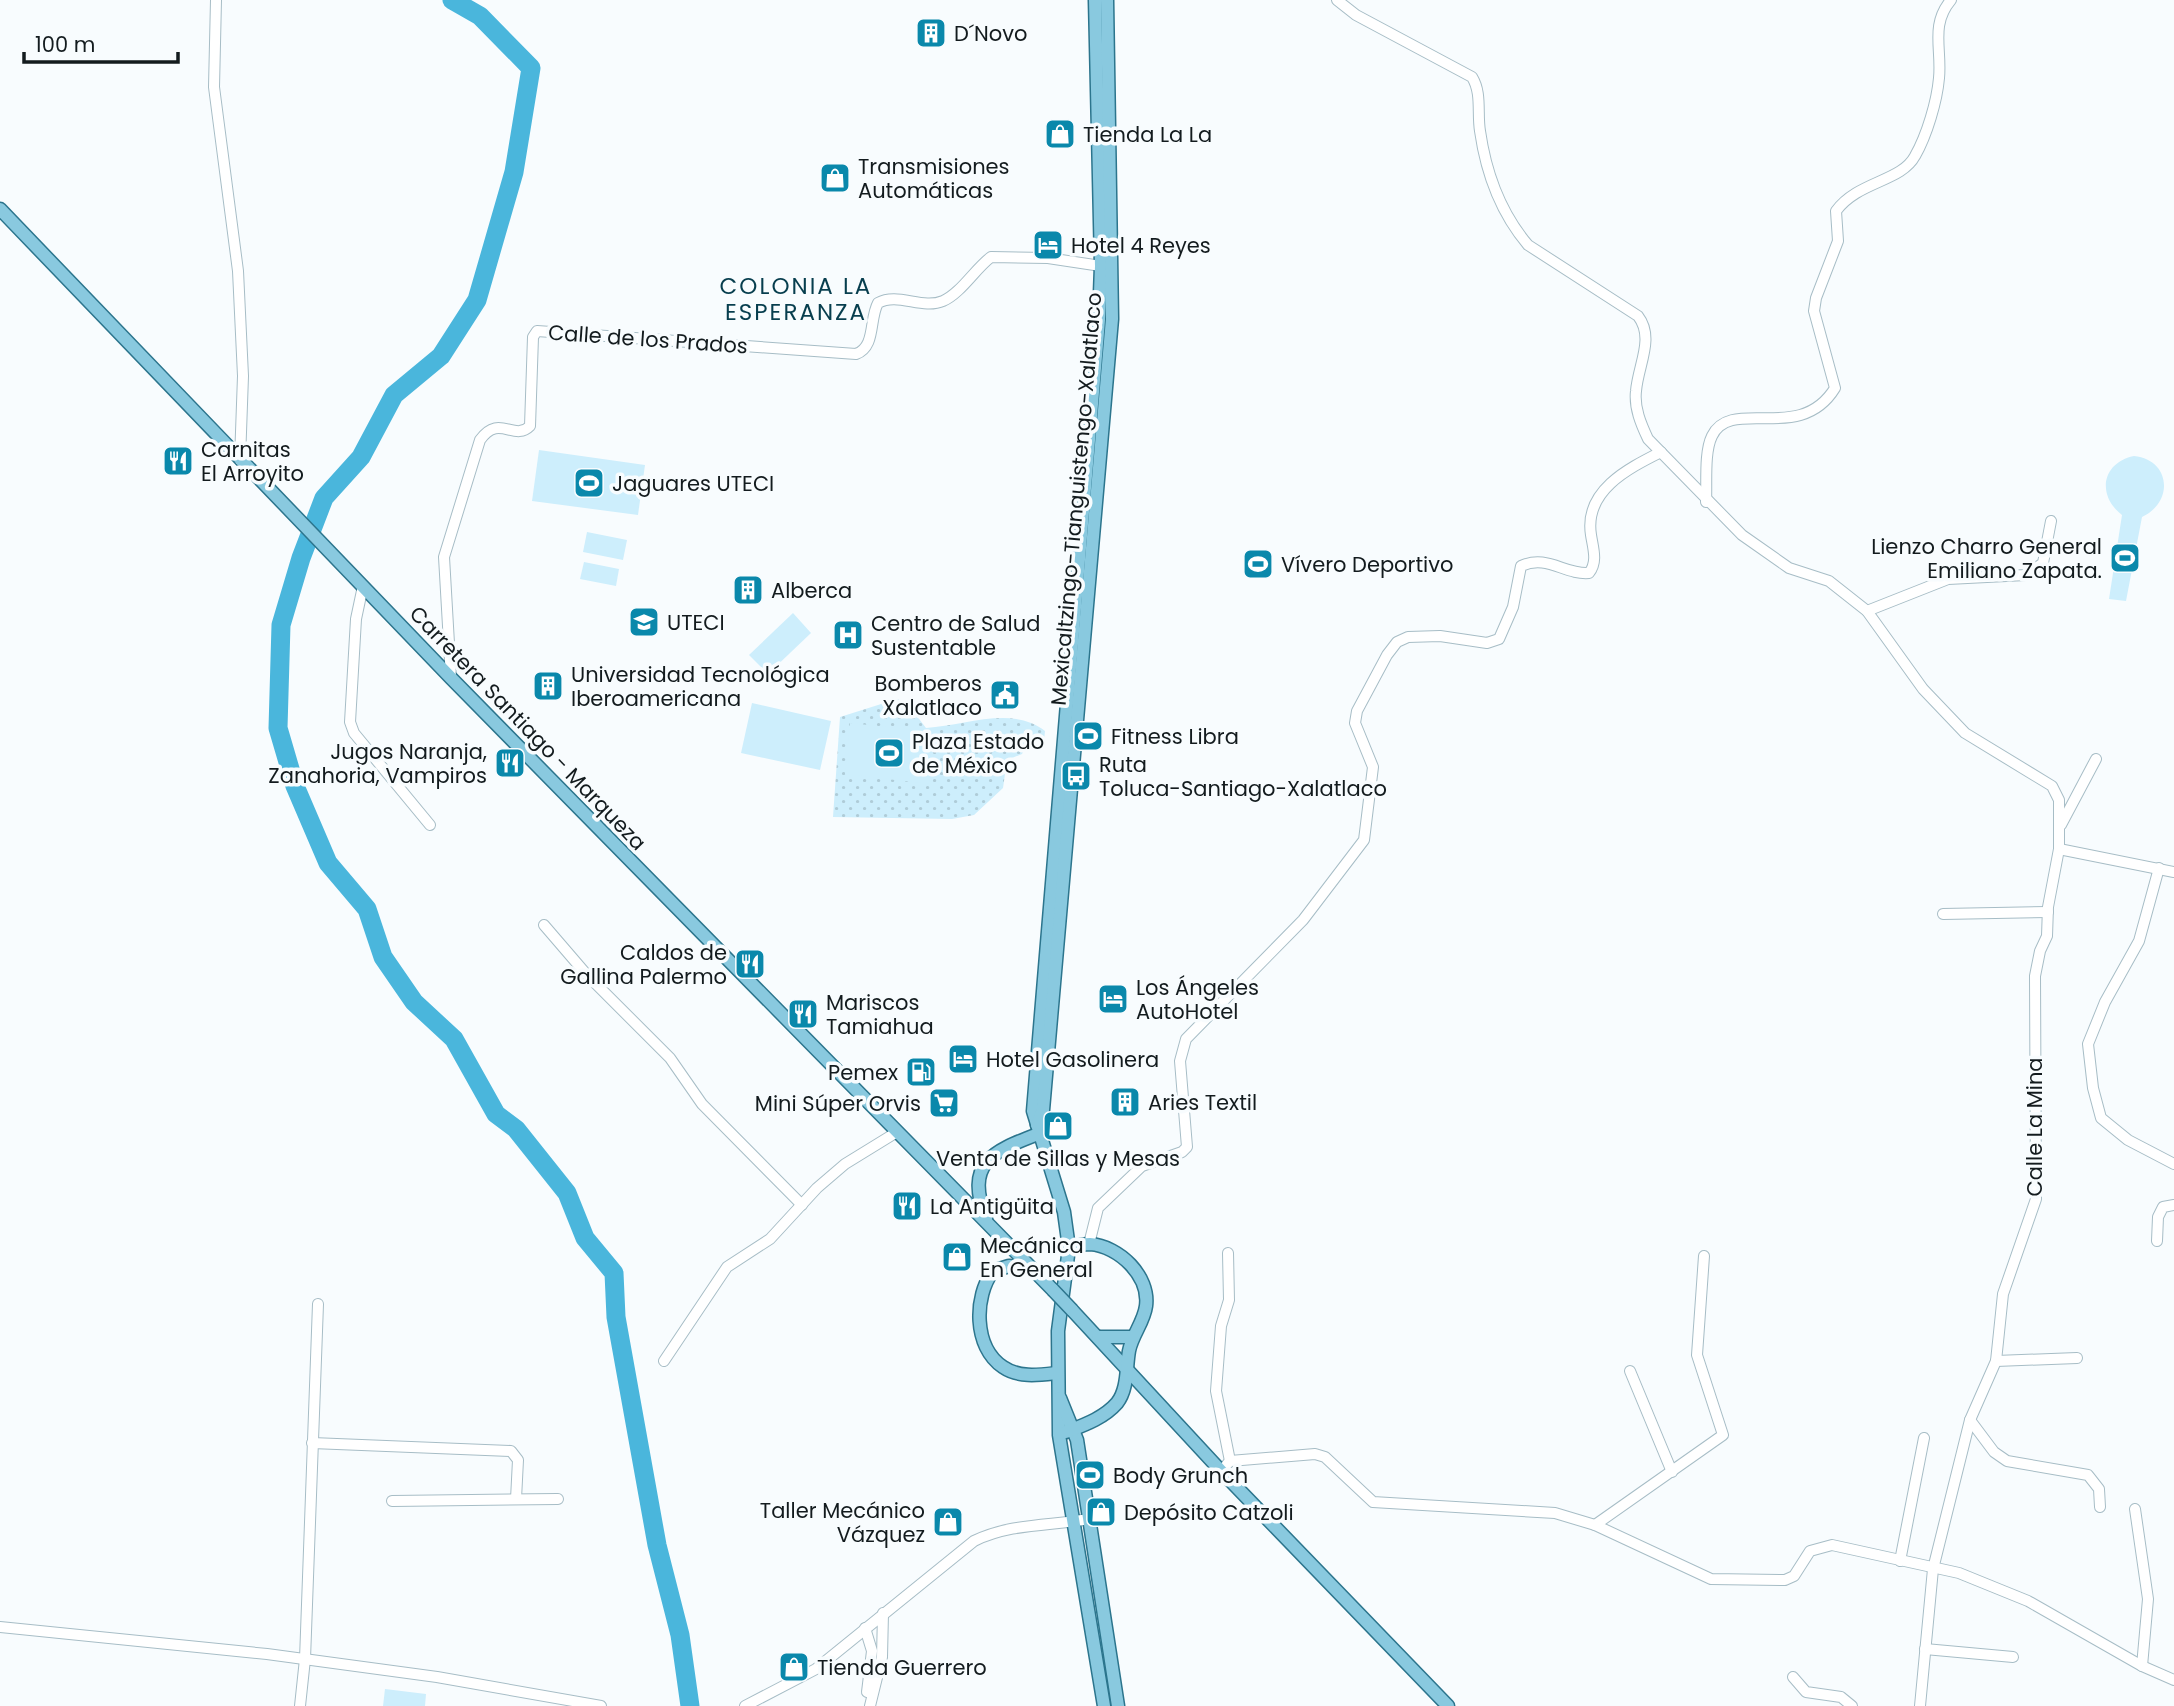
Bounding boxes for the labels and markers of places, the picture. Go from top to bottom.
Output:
building icon: D´Novo [914,16,948,50]
place label: D´Novo [954,19,1027,48]
shop icon: Tienda La La [1043,117,1077,151]
place label: Tienda La La [1083,120,1212,149]
place label: Transmisiones Automáticas [858,152,1010,205]
shop icon: Transmisiones Automáticas [818,161,852,195]
hotel icon: Hotel 4 Reyes [1031,228,1065,262]
place label: Hotel 4 Reyes [1071,231,1211,260]
place label: Carnitas El Arroyito [201,435,304,488]
restaurant icon: Carnitas El Arroyito [161,444,195,478]
sports icon: Jaguares UTECI [572,466,606,500]
place label: Jaguares UTECI [612,469,774,498]
place label: Lienzo Charro General Emiliano Zapata. [1871,532,2102,585]
sports icon: Lienzo Charro General Emiliano Zapata. [2108,541,2142,575]
sports icon: Vívero Deportivo [1241,547,1275,581]
place label: Vívero Deportivo [1281,550,1453,579]
building icon: Alberca [731,573,765,607]
place label: Alberca [771,576,852,605]
school or university icon: UTECI [627,605,661,639]
place label: UTECI [667,608,725,637]
place label: Centro de Salud Sustentable [871,609,1040,662]
hospital icon: Centro de Salud Sustentable [831,618,865,652]
place label: Universidad Tecnológica Iberoamericana [571,660,830,713]
building icon: Universidad Tecnológica Iberoamericana [531,669,565,703]
place label: Bomberos Xalatlaco [875,669,982,722]
public building icon: Bomberos Xalatlaco [988,678,1022,712]
sports icon: Fitness Libra [1071,719,1105,753]
place label: Fitness Libra [1111,722,1239,751]
place label: Plaza Estado de México [912,727,1044,780]
sports icon: Plaza Estado de México [872,736,906,770]
place label: Jugos Naranja, Zanahoria, Vampiros [268,737,487,790]
restaurant icon: Jugos Naranja, Zanahoria, Vampiros [493,746,527,780]
place label: Ruta Toluca-Santiago-Xalatlaco [1099,750,1387,803]
bus stop icon: Ruta Toluca-Santiago-Xalatlaco [1059,759,1093,793]
place label: Caldos de Gallina Palermo [560,938,727,991]
restaurant icon: Caldos de Gallina Palermo [733,947,767,981]
place label: Los Ángeles AutoHotel [1136,973,1259,1026]
hotel icon: Los Ángeles AutoHotel [1096,982,1130,1016]
place label: Mariscos Tamiahua [826,988,934,1041]
restaurant icon: Mariscos Tamiahua [786,997,820,1031]
hotel icon: Hotel Gasolinera [946,1042,980,1076]
place label: Hotel Gasolinera [986,1045,1159,1074]
fuel station icon: Pemex [904,1055,938,1089]
place label: Pemex [828,1058,898,1087]
building icon: Aries Textil [1108,1085,1142,1119]
supermarket icon: Mini Súper Orvis [927,1086,961,1120]
place label: Aries Textil [1148,1088,1257,1117]
place label: Mini Súper Orvis [755,1089,921,1118]
shop icon: Venta de Sillas y Mesas [1041,1109,1075,1143]
place label: Venta de Sillas y Mesas [936,1144,1180,1173]
restaurant icon: La Antigüita [890,1189,924,1223]
place label: La Antigüita [930,1192,1054,1221]
place label: Mecánica En General [980,1231,1093,1284]
shop icon: Mecánica En General [940,1240,974,1274]
sports icon: Body Grunch [1073,1458,1107,1492]
place label: Body Grunch [1113,1461,1248,1490]
shop icon: Depósito Catzoli [1084,1495,1118,1529]
place label: Taller Mecánico Vázquez [760,1496,925,1549]
place label: Depósito Catzoli [1124,1498,1294,1527]
shop icon: Taller Mecánico Vázquez [931,1505,965,1539]
shop icon: Tienda Guerrero [777,1650,811,1684]
place label: Tienda Guerrero [817,1653,987,1682]

